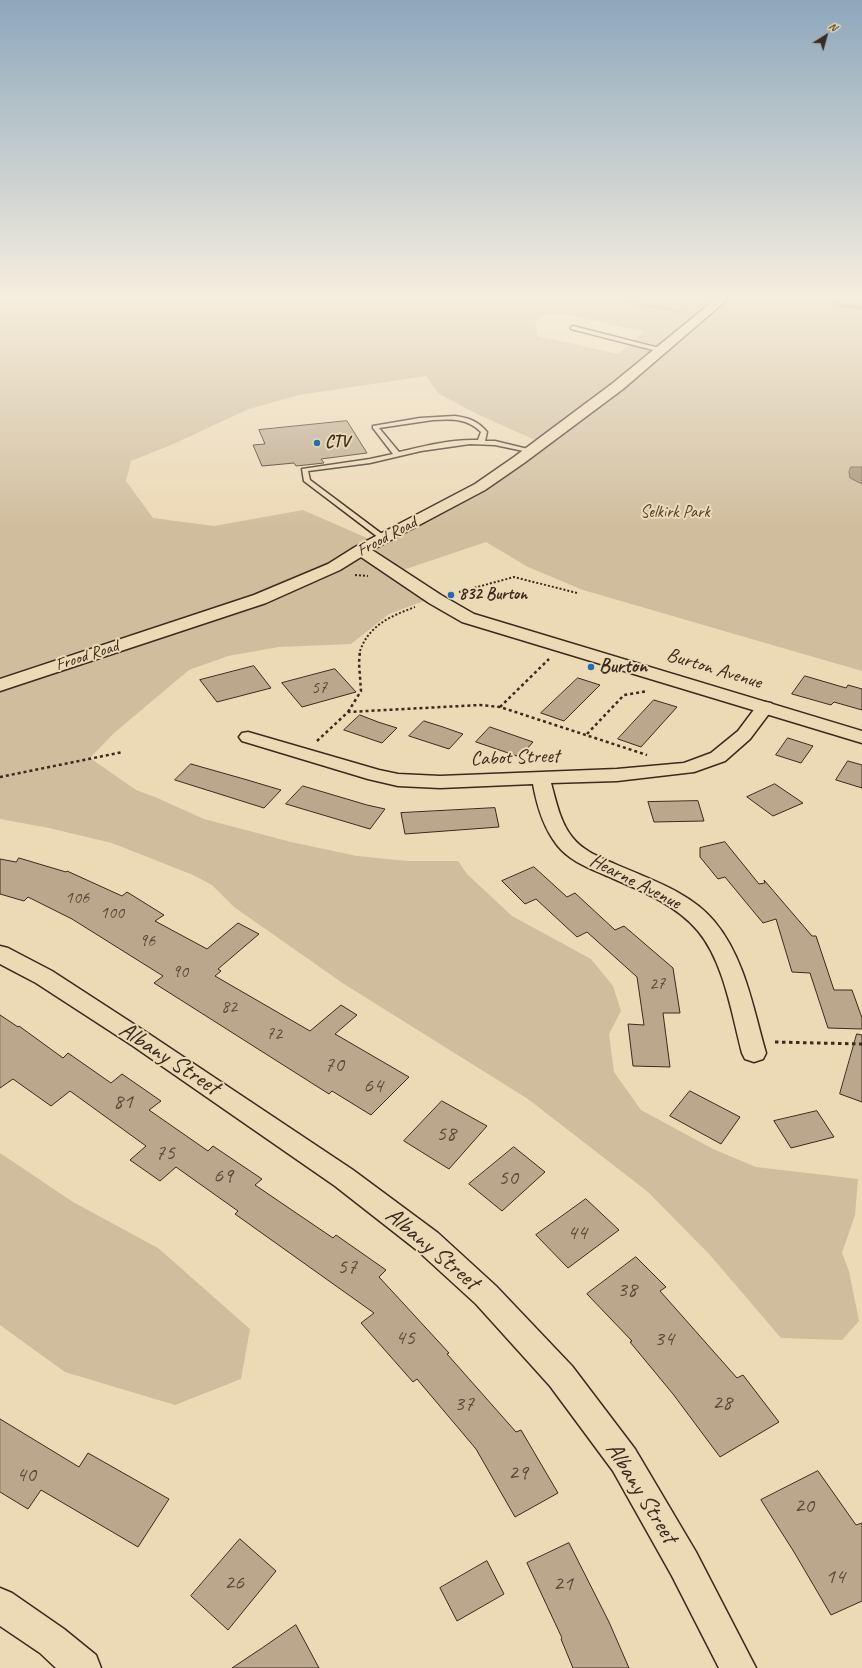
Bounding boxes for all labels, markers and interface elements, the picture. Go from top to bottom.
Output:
north arrow [806,16,846,56]
text: N [826,19,840,34]
place label: CTV [325,433,349,453]
marker: CTV [312,438,322,448]
park label: Selkirk Park [640,503,710,523]
street label: Frood Road [354,513,420,561]
place label: 832 Burton [459,585,527,605]
marker: 832 Burton [446,590,456,600]
street label: Frood Road [53,636,121,676]
street label: Burton Avenue [663,643,765,695]
place label: Burton [599,655,647,679]
marker: Burton [586,662,596,672]
house number: 57 [311,677,327,699]
street label: Cabot Street [470,744,560,772]
street label: Hearne Avenue [585,849,685,915]
house number: 106 [65,887,89,909]
house number: 100 [100,902,124,924]
house number: 96 [139,930,155,952]
house number: 90 [172,961,188,983]
house number: 27 [649,973,665,995]
house number: 82 [221,996,237,1018]
street label: Albany Street [113,1016,225,1102]
house number: 72 [266,1023,282,1045]
house number: 70 [324,1052,344,1078]
house number: 64 [363,1073,383,1099]
house number: 81 [113,1089,133,1115]
house number: 58 [436,1121,456,1147]
house number: 75 [155,1140,175,1166]
house number: 69 [213,1163,233,1189]
house number: 50 [498,1165,518,1191]
street label: Albany Street [379,1201,485,1297]
house number: 44 [567,1220,587,1246]
house number: 57 [337,1254,357,1280]
house number: 38 [617,1277,637,1303]
house number: 45 [395,1325,415,1351]
house number: 34 [654,1326,674,1352]
house number: 28 [712,1390,732,1416]
house number: 37 [454,1391,474,1417]
street label: Albany Street [599,1437,683,1549]
house number: 29 [508,1460,528,1486]
house number: 40 [16,1462,36,1488]
house number: 20 [794,1493,814,1519]
house number: 14 [825,1564,845,1590]
house number: 26 [224,1570,244,1596]
house number: 21 [553,1571,573,1597]

